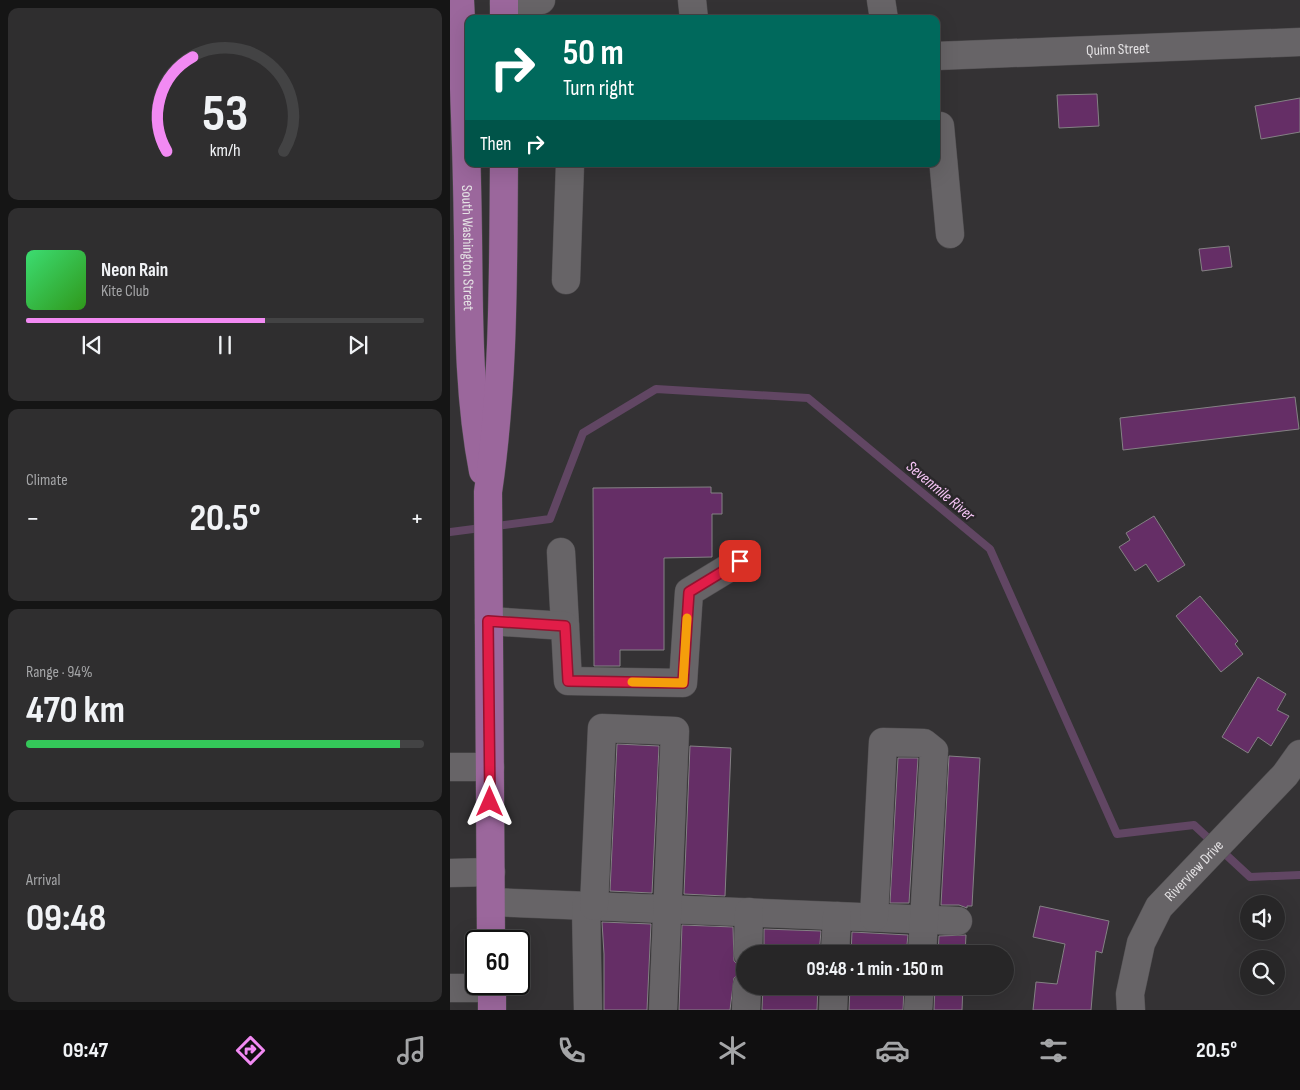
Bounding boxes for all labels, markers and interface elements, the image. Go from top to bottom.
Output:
text: 50 m [563,32,624,75]
icon: right [480,35,545,100]
street label: Quinn Street [1086,39,1150,60]
text: Turn right [563,75,634,102]
text: 53 [202,83,248,146]
icon: right [521,130,549,158]
text: Then [480,133,511,156]
text: km/h [210,140,240,161]
street label: South Washington Street [457,185,478,311]
text: Neon Rain [101,259,168,282]
text: Kite Club [101,282,149,301]
icon: previous [78,331,106,359]
icon: pause [211,331,239,359]
icon: next [344,331,372,359]
water label: Sevenmile River [902,457,978,525]
text: Climate [26,471,68,490]
text: 20.5° [189,496,261,541]
text: − [26,502,40,535]
text: + [410,502,424,535]
pin [719,540,761,582]
icon: arrive [726,547,754,575]
text: Range · 94% [26,663,93,682]
text: 470 km [26,688,125,733]
position arrow [463,775,515,827]
street label: Riverview Drive [1161,836,1228,905]
text: Arrival [26,871,60,890]
map controls [1240,895,1285,995]
button: sound [1240,895,1285,940]
text: 09:48 [26,896,106,941]
speed limit sign: 60 [465,930,530,995]
button: search [1240,950,1285,995]
text: 09:48 · 1 min · 150 m [807,958,943,981]
icon: directions [233,1033,268,1068]
icon: music [394,1033,429,1068]
icon: phone [554,1033,589,1068]
icon: climate [715,1033,750,1068]
icon: car [875,1033,910,1068]
icon: filters [1036,1033,1071,1068]
text: 09:47 [63,1037,108,1064]
text: 20.5° [1196,1037,1237,1064]

